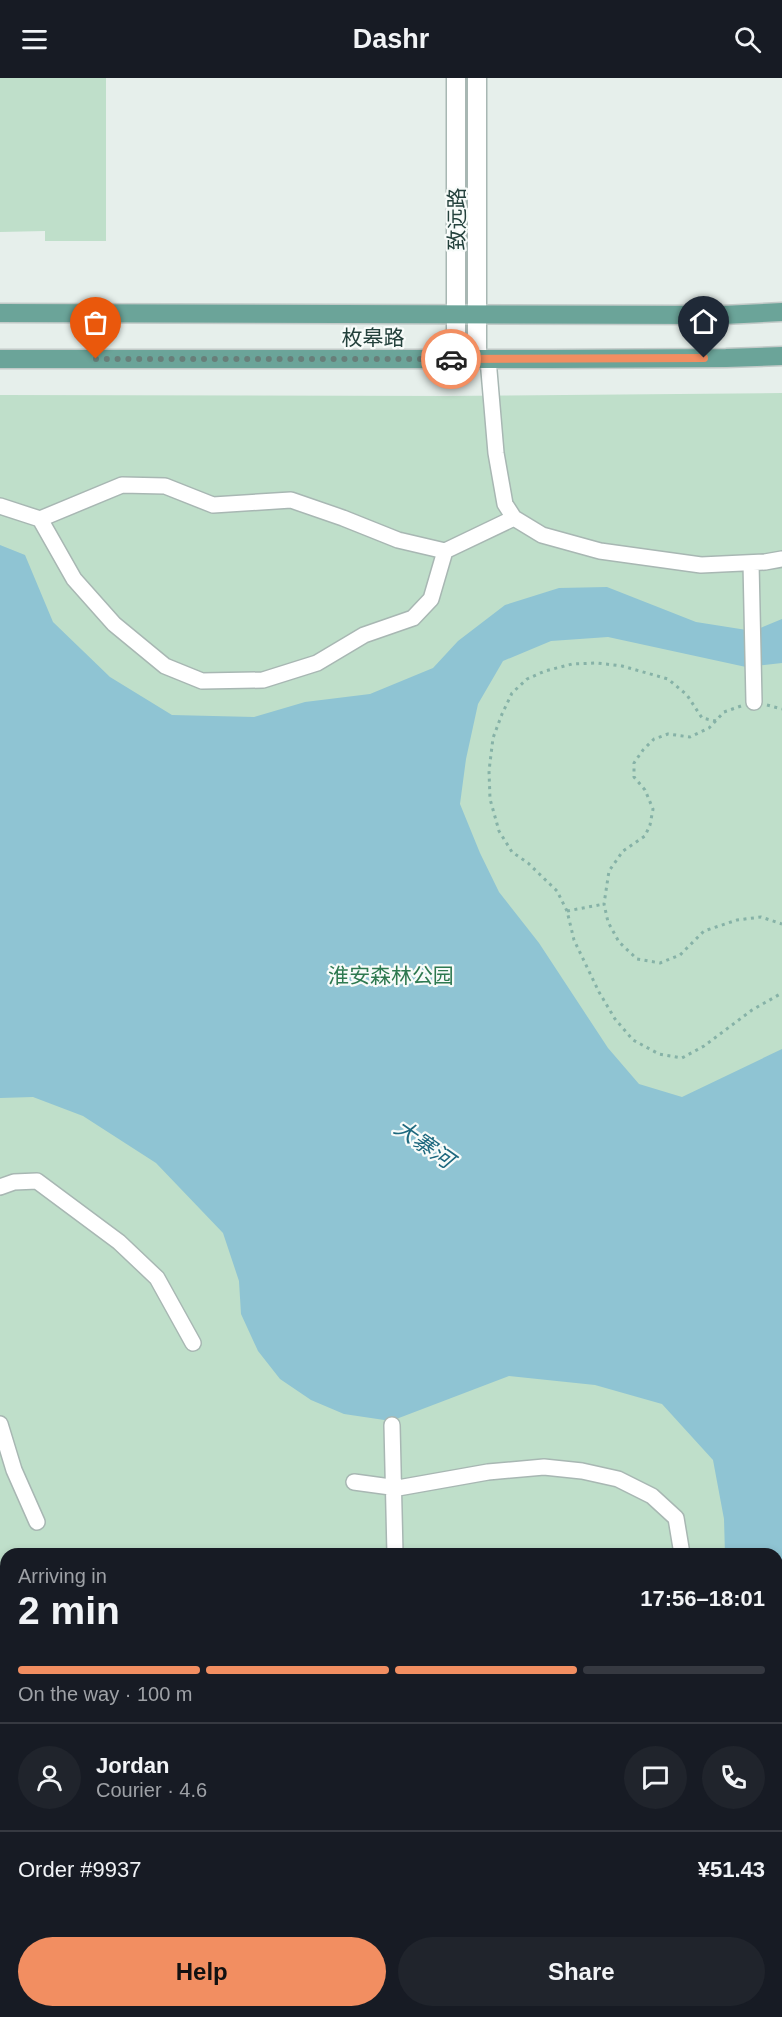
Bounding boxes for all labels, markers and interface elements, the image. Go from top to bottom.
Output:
icon: menu [18,23,51,56]
icon: search [731,23,764,56]
text: Dashr [353,24,429,54]
street label: 致远路 [445,188,468,251]
pin [678,296,729,358]
pin [70,297,121,359]
icon: home [687,305,720,338]
icon: bag [79,306,112,339]
street label: 枚皋路 [342,326,405,349]
courier [421,329,481,389]
icon: car [435,343,468,376]
park label: 淮安森林公园 [328,964,454,987]
water label: 大寨河 [390,1115,461,1175]
text: Arriving in [18,1565,107,1587]
text: 17:56–18:01 [640,1586,765,1611]
text: 2 min [18,1589,120,1632]
text: On the way · 100 m [18,1683,193,1705]
button: person [18,1746,81,1809]
button: chat [624,1746,687,1809]
button: phone [702,1746,765,1809]
text: Jordan [96,1753,169,1778]
text: Courier · 4.6 [96,1779,207,1801]
text: Order #9937 [18,1857,142,1882]
text: ¥51.43 [698,1857,765,1882]
button: Help [18,1937,386,2006]
button: Share [398,1937,765,2006]

